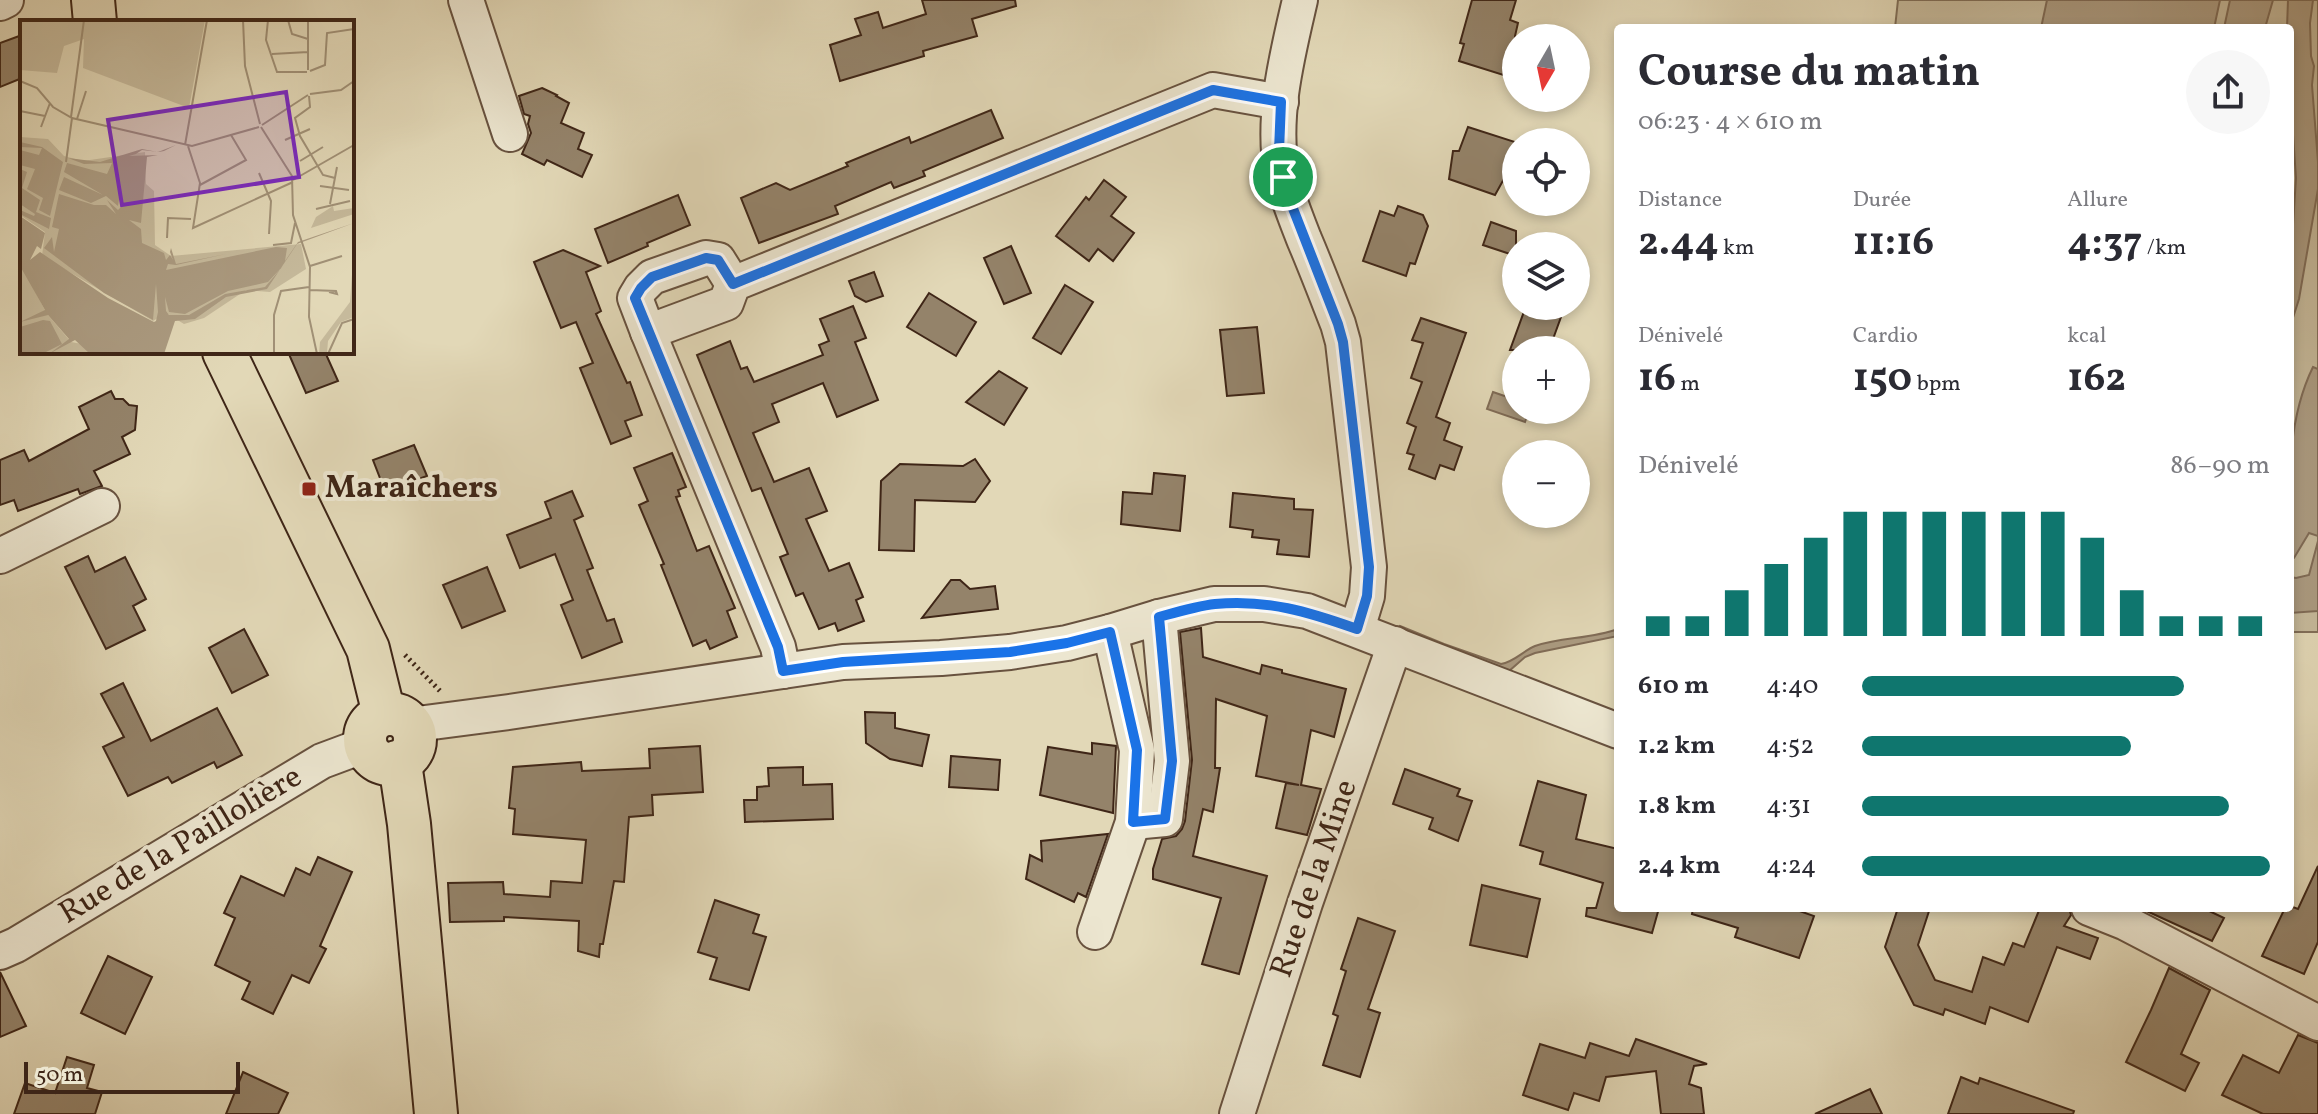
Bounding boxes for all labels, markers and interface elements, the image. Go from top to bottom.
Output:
inset map [20,20,354,354]
north arrow [1502,24,1590,112]
map controls [1502,24,1590,528]
text: Course du matin [1638,43,1980,104]
button: share [2186,50,2270,134]
text: 06:23 · 4 × 610 m [1638,104,1823,140]
button: locate [1502,128,1590,216]
pin [1249,143,1317,211]
icon: arrive [1261,155,1305,199]
text: Distance [1638,185,1722,216]
text: Durée [1853,185,1911,216]
text: Allure [2067,185,2128,216]
text: 2.44 [1638,216,1719,272]
text: 11:16 [1853,216,1934,272]
text: 4:37 [2067,216,2142,272]
button: layers [1502,232,1590,320]
text: km [1719,233,1755,264]
text: /km [2142,233,2186,264]
text: Dénivelé [1638,321,1723,352]
text: Cardio [1853,321,1918,352]
text: kcal [2067,321,2106,352]
button: + [1502,336,1590,424]
text: 16 [1638,352,1676,408]
text: 150 [1853,352,1912,408]
text: 162 [2067,352,2126,408]
text: m [1676,369,1700,400]
text: bpm [1912,369,1961,400]
button: − [1502,440,1590,528]
text: Dénivelé [1638,448,1739,484]
text: 86–90 m [2170,448,2270,484]
place label: Maraîchers [325,467,498,511]
marker: Maraîchers [300,480,318,498]
text: 610 m [1638,668,1709,704]
text: 4:40 [1766,668,1818,704]
text: 1.2 km [1638,728,1715,764]
text: 4:52 [1766,728,1814,764]
street label: Rue de la Paillolière [51,756,311,936]
street label: Rue de la Mine [1261,774,1369,984]
text: 1.8 km [1638,788,1716,824]
text: 4:31 [1766,788,1811,824]
text: 2.4 km [1638,848,1721,884]
text: 4:24 [1766,848,1816,884]
scale bar [24,1058,240,1094]
text: 50 m [36,1060,83,1091]

